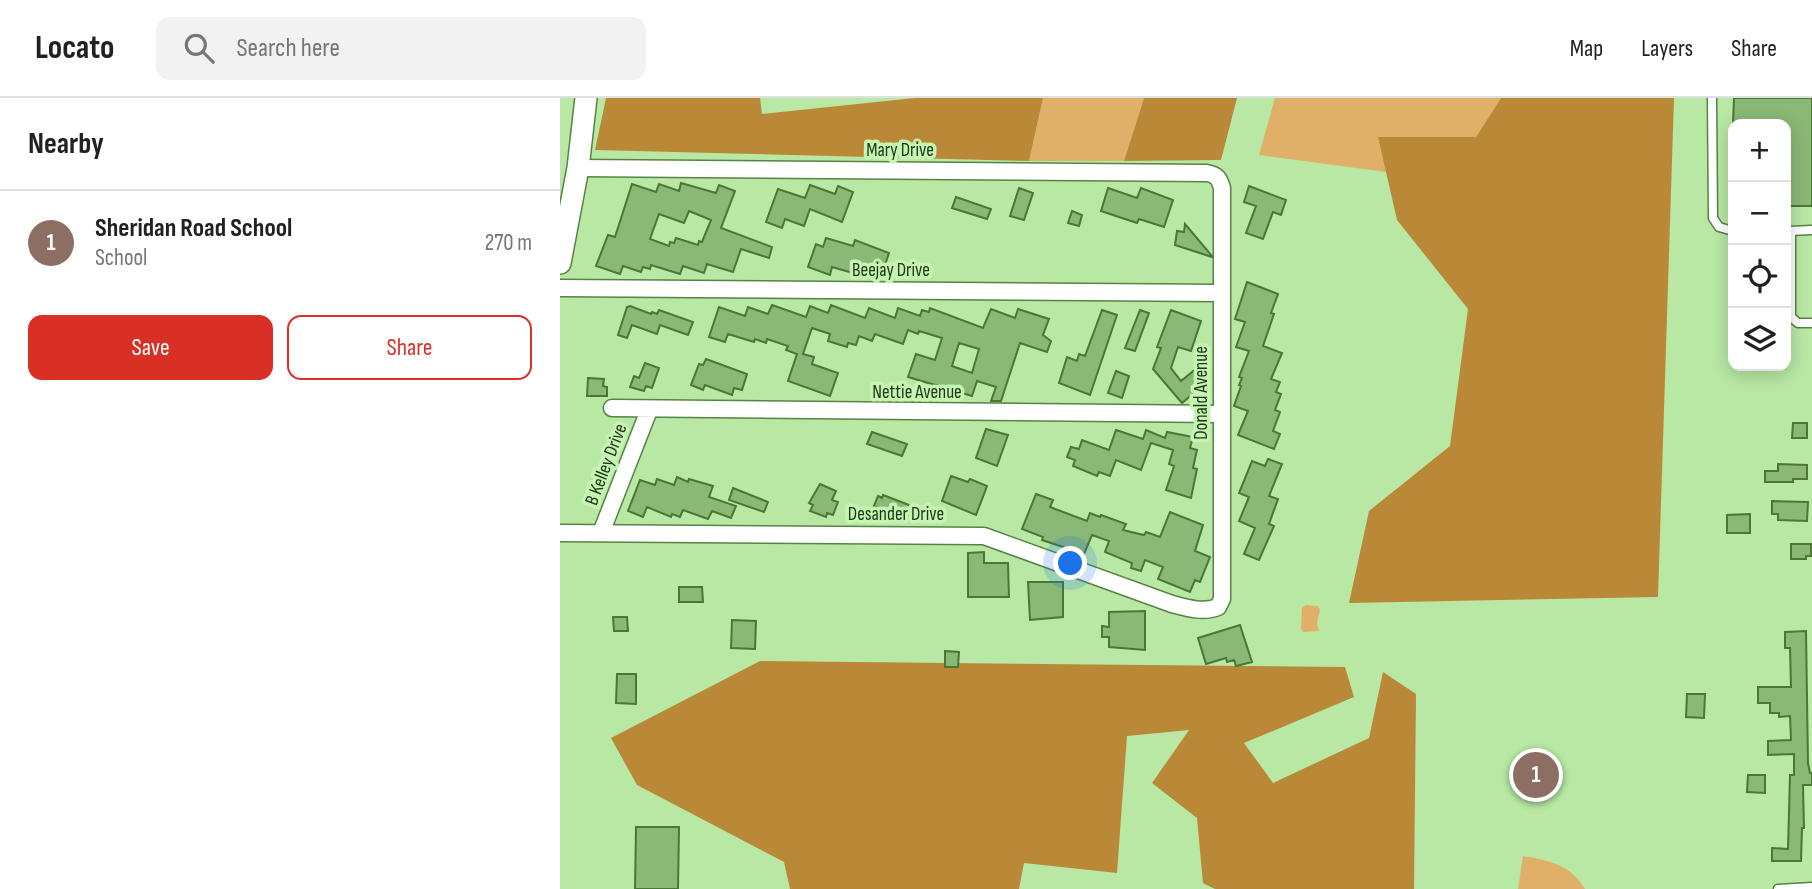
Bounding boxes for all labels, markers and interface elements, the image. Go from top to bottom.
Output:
search box [156,17,646,80]
text: Locato [35,28,114,68]
icon: search [180,29,218,67]
text: Search here [236,33,340,64]
text: Map [1570,34,1603,63]
text: Layers [1641,34,1693,63]
text: Share [1731,34,1777,63]
map controls [1728,119,1791,371]
button: + [1728,119,1791,182]
text: Nearby [28,126,104,162]
street label: Mary Drive [866,139,934,162]
button: − [1728,182,1791,245]
text: Sheridan Road School [95,213,292,244]
text: 1 [46,229,56,257]
text: 270 m [485,229,532,257]
text: School [95,244,147,272]
button: locate [1728,245,1791,308]
street label: Beejay Drive [852,259,930,282]
button: layers [1728,308,1791,371]
button: Save [28,315,273,380]
button: Share [287,315,532,380]
street label: Donald Avenue [1190,346,1213,440]
street label: Nettie Avenue [872,381,962,404]
street label: B Kelley Drive [580,421,632,509]
street label: Desander Drive [848,503,944,526]
your location [1053,546,1087,580]
pin: 1 [1513,749,1559,801]

